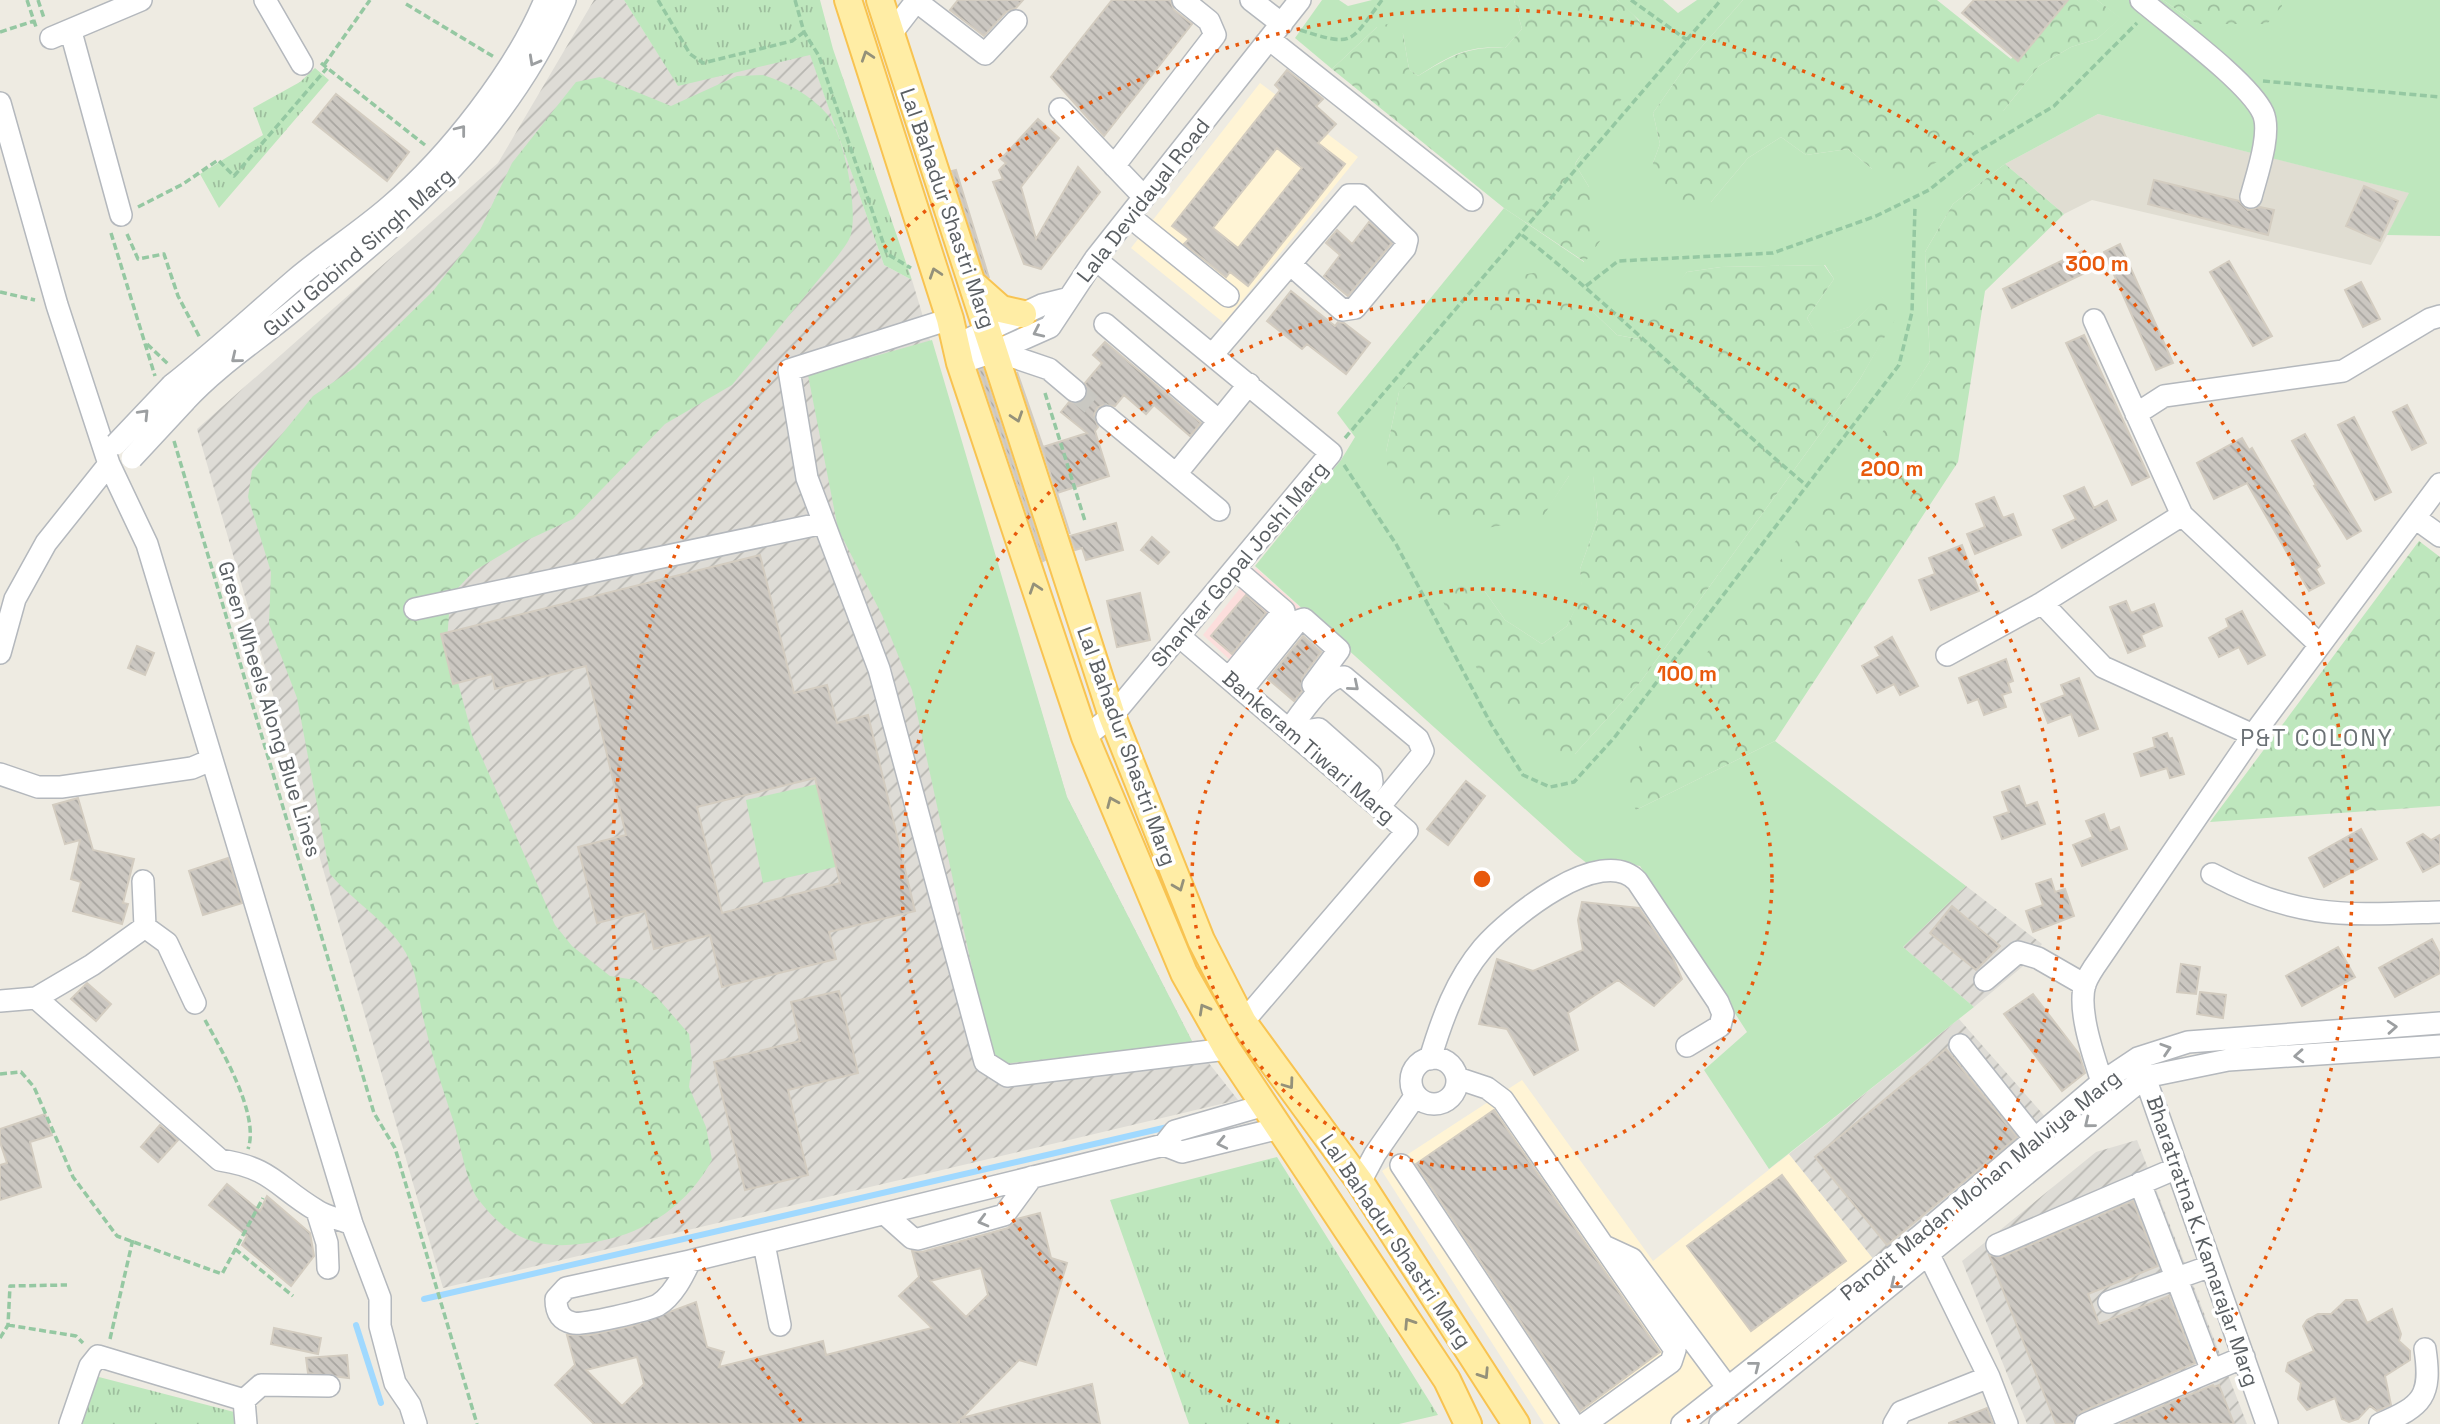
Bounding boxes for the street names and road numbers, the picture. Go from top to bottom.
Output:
street label: Lal Bahadur Shastri Marg [894,84,1002,332]
street label: Lala Devidayal Road [1071,113,1215,287]
street label: Guru Gobind Singh Marg [257,162,459,342]
street label: Shankar Gopal Joshi Marg [1145,455,1333,673]
street label: Green Wheels Along Blue Lines [212,558,328,860]
street label: Lal Bahadur Shastri Marg [1071,623,1183,869]
street label: Bankeram Tiwari Marg [1217,665,1401,829]
street label: Pandit Madan Mohan Malviya Marg [1834,1064,2126,1306]
street label: Bharatratna K. Kamarajar Marg [2140,1092,2266,1390]
street label: Lal Bahadur Shastri Marg [1314,1129,1478,1353]

